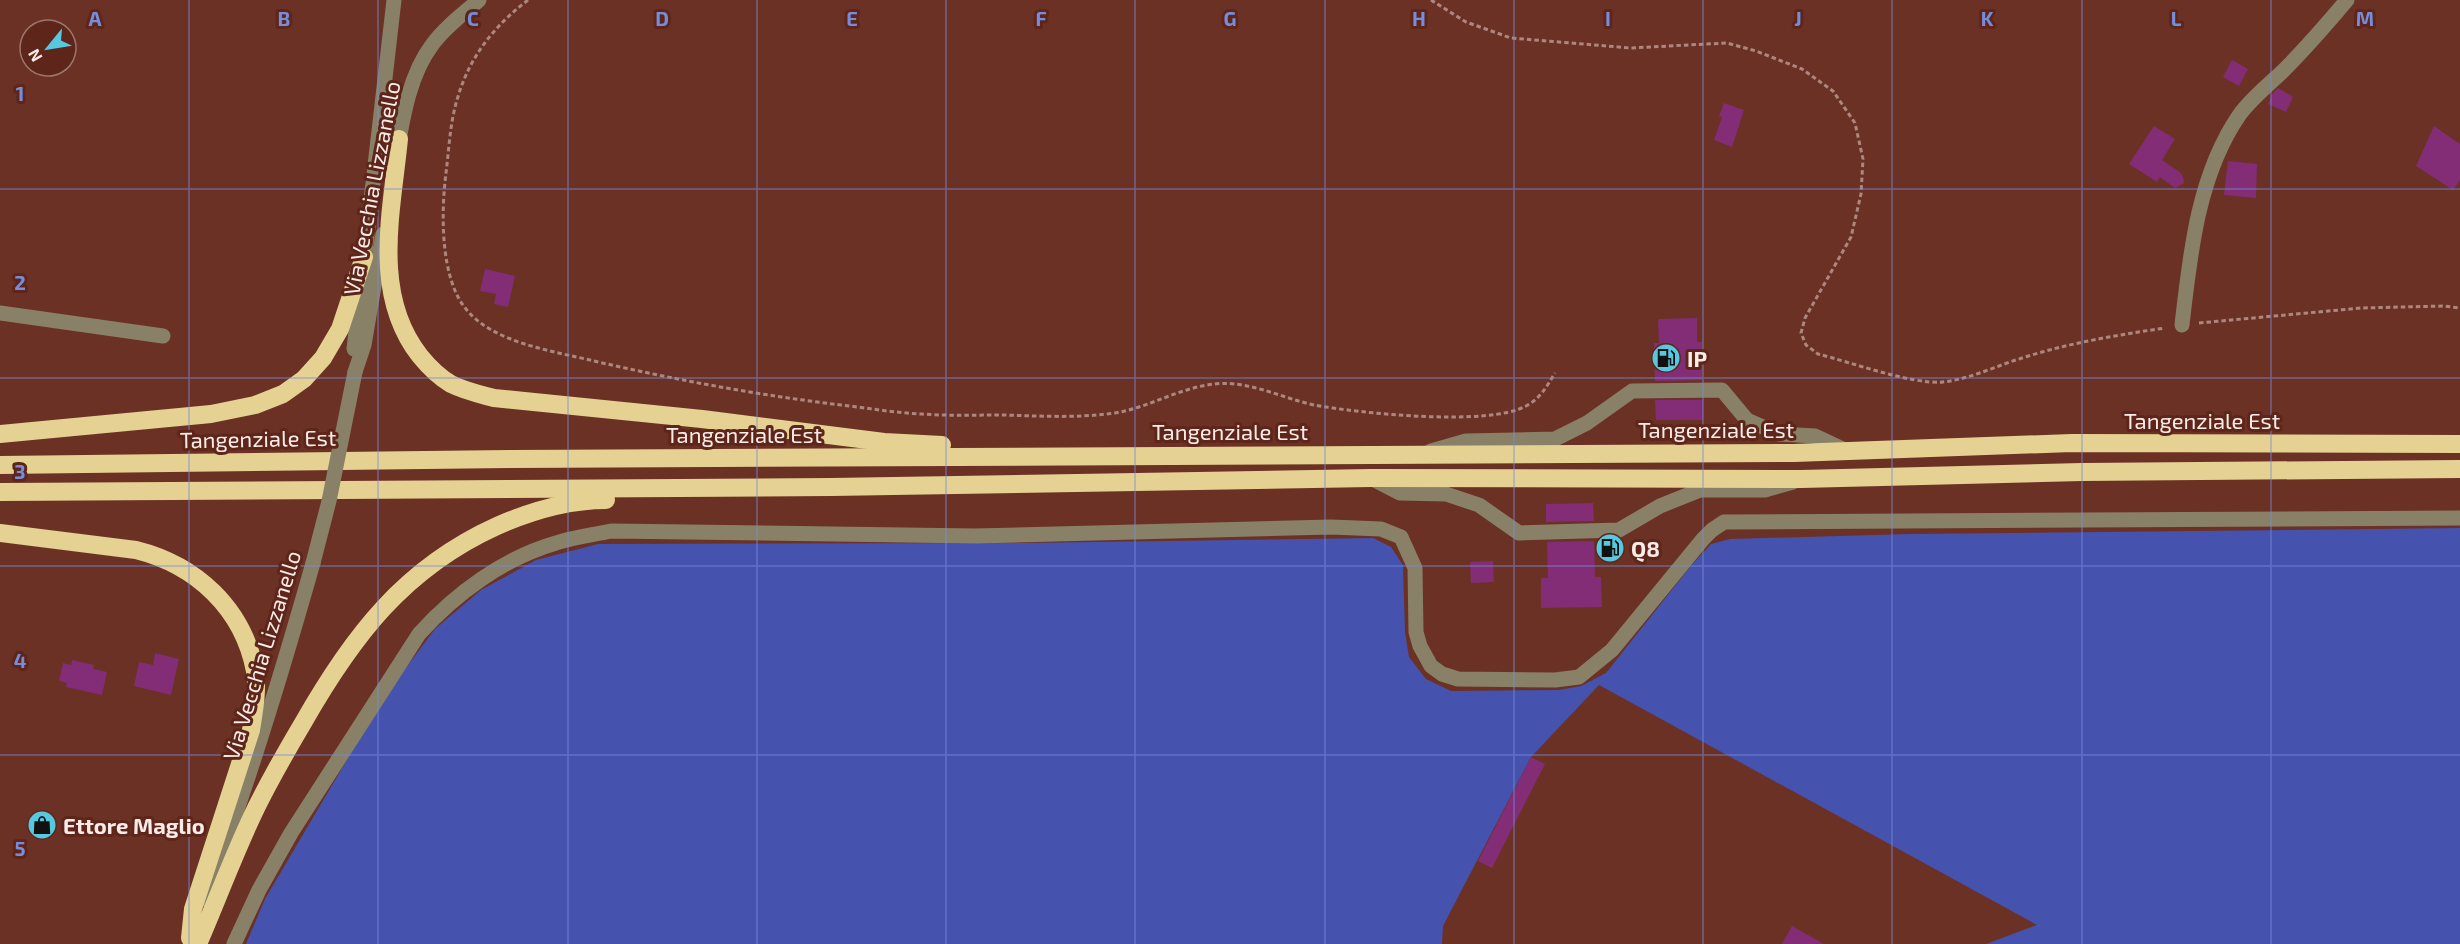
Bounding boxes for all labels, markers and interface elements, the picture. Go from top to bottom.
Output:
text: A [88,6,102,30]
text: B [278,6,290,30]
text: C [467,6,479,30]
text: D [655,6,669,30]
text: E [846,6,858,30]
text: F [1035,6,1047,30]
text: G [1224,6,1236,30]
text: H [1412,6,1426,30]
text: I [1605,6,1611,30]
text: J [1794,6,1802,30]
text: K [1981,6,1994,30]
text: L [2171,6,2182,30]
text: M [2356,6,2374,30]
north arrow [18,18,78,78]
text: N [23,46,46,66]
street label: Via Vecchia Lizzanello [337,79,405,297]
text: 1 [16,81,24,105]
text: 2 [14,270,26,294]
fuel station icon: IP [1650,342,1682,374]
place label: IP [1687,345,1707,371]
street label: Tangenziale Est [2124,407,2280,433]
street label: Tangenziale Est [1638,416,1794,442]
street label: Tangenziale Est [1152,418,1308,444]
street label: Tangenziale Est [666,421,822,447]
street label: Tangenziale Est [180,424,336,452]
text: 3 [14,459,26,483]
fuel station icon: Q8 [1594,532,1626,564]
place label: Q8 [1631,535,1660,562]
street label: Via Vecchia Lizzanello [217,547,305,763]
text: 4 [14,648,27,672]
shop icon: Ettore Maglio [26,809,58,841]
place label: Ettore Maglio [63,812,205,838]
text: 5 [14,836,26,860]

